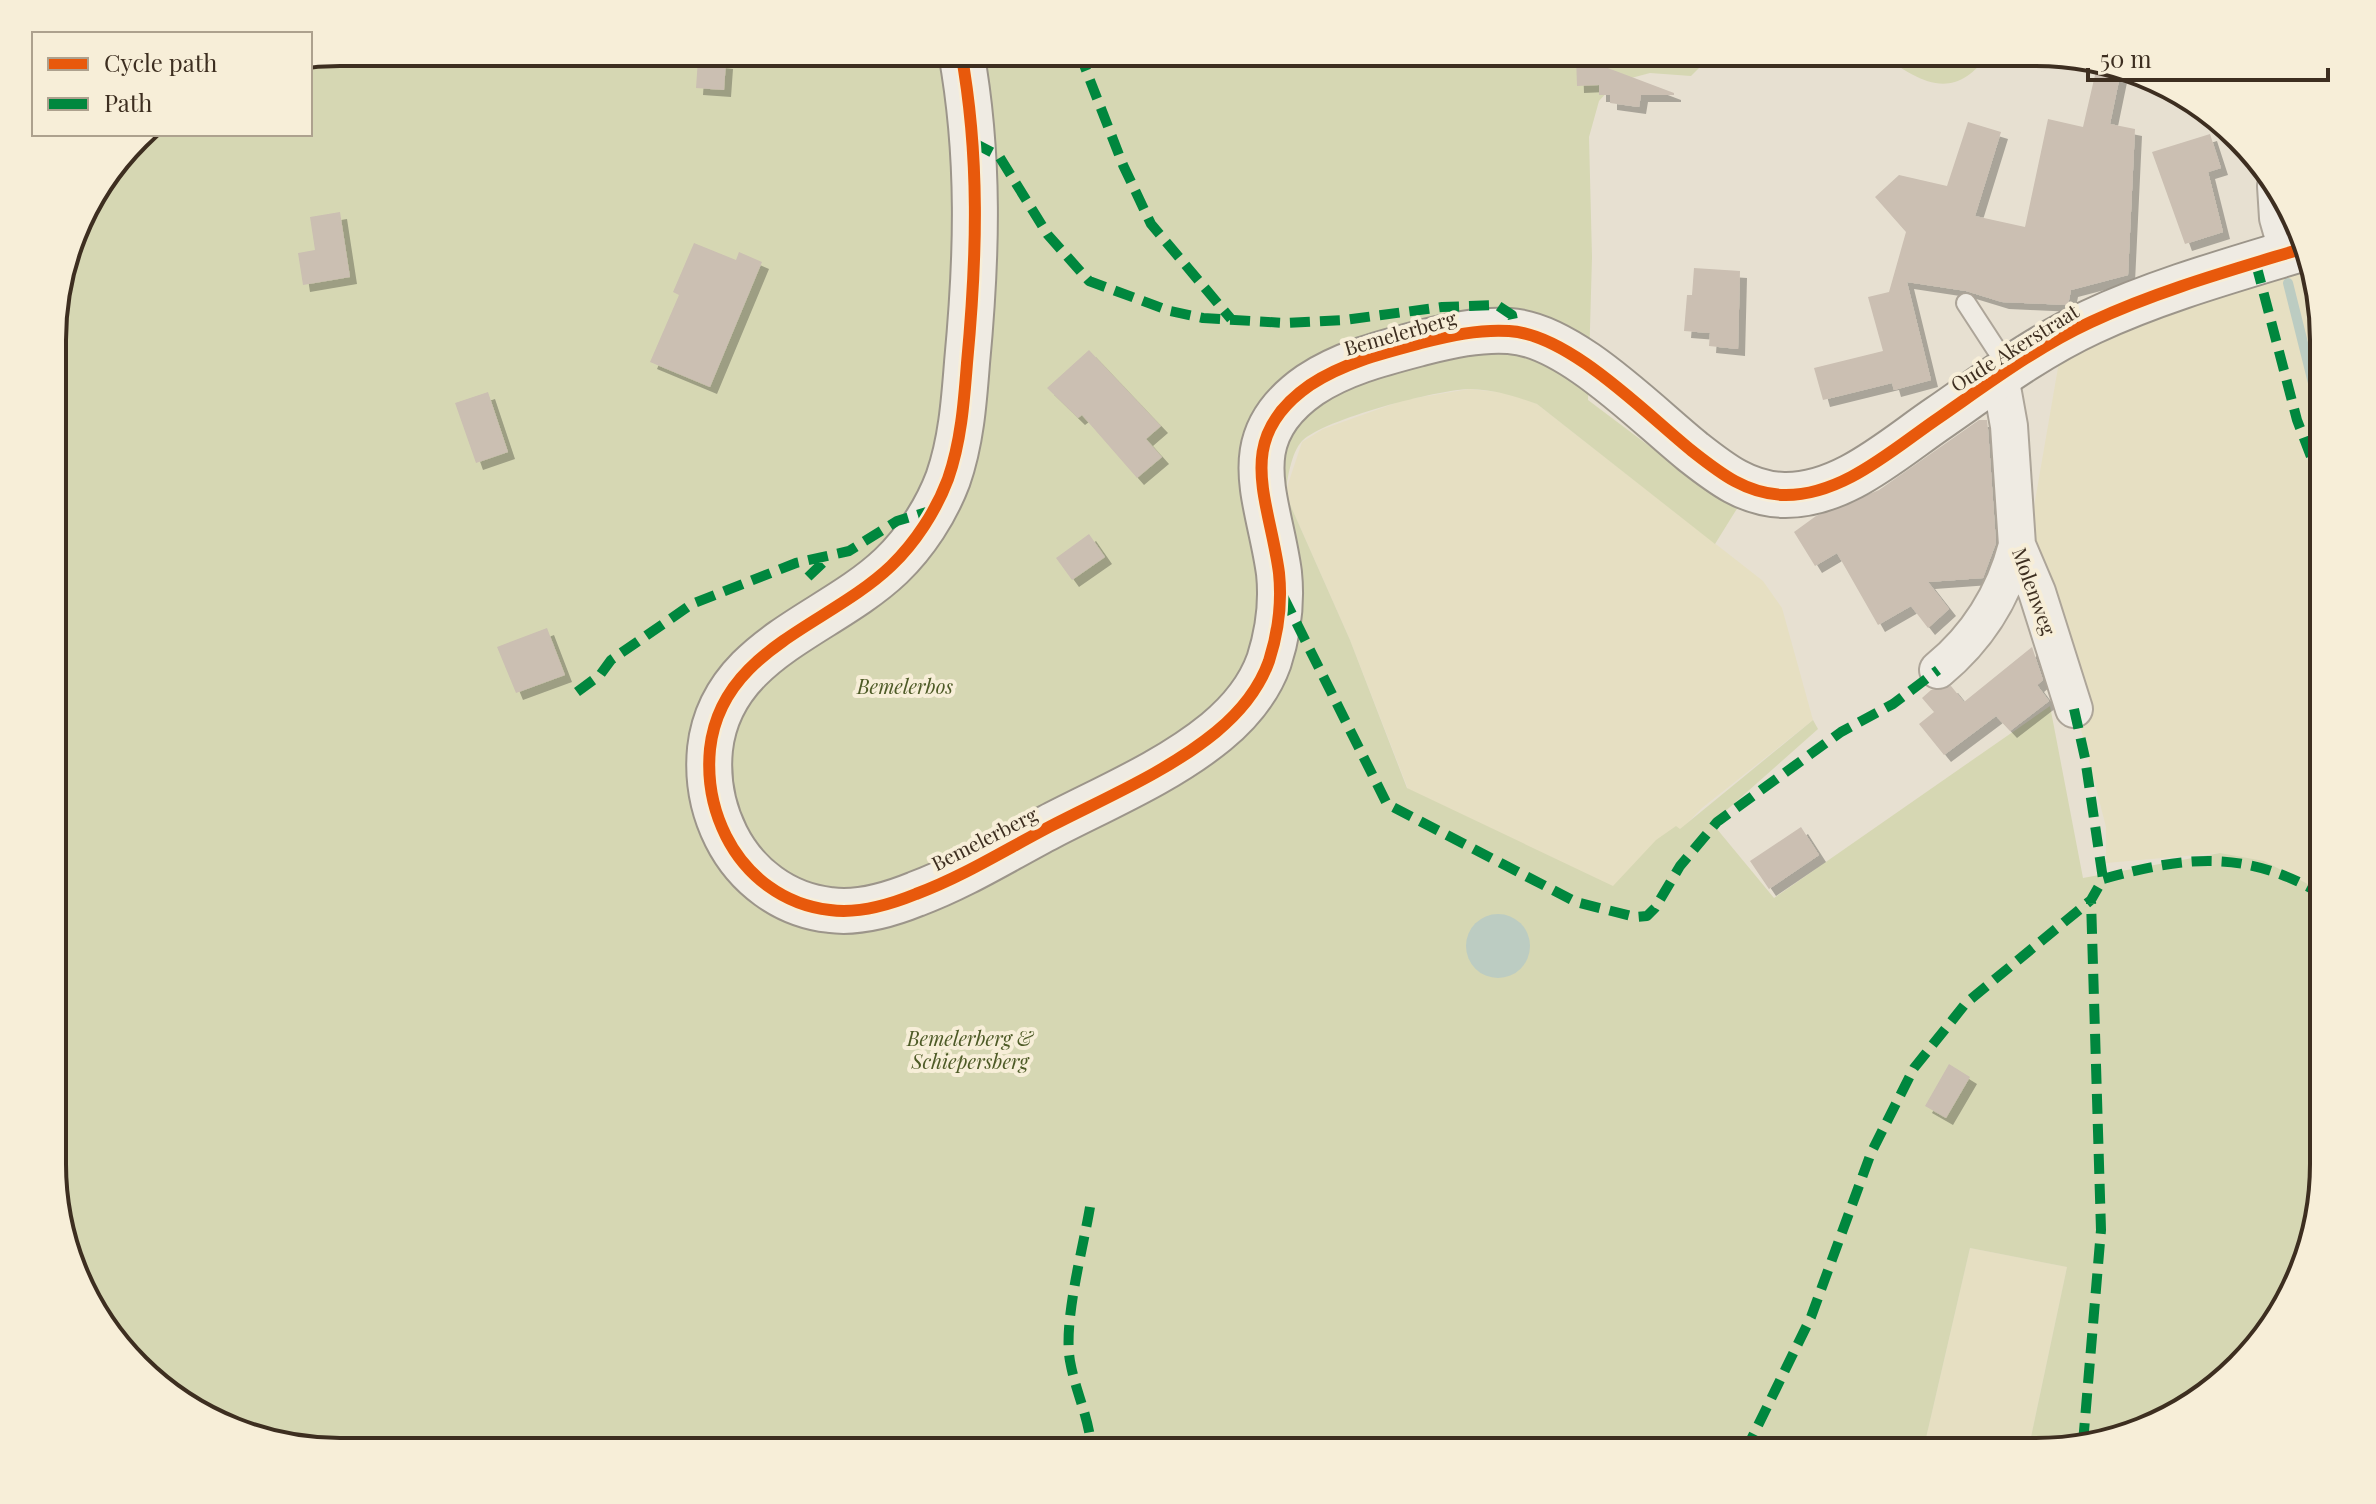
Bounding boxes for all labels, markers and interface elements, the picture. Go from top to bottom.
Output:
legend [32,32,312,136]
scale bar [2088,32,2328,82]
text: 50 m [2100,42,2152,74]
text: Cycle path [104,46,217,78]
text: Path [104,86,152,118]
street label: Oude Akerstraat [1945,296,2084,397]
street label: Bemelerberg [1341,303,1460,361]
street label: Molenweg [2007,544,2063,639]
park label: Bemelerbos [856,672,953,699]
street label: Bemelerberg [926,800,1042,876]
park label: Bemelerberg & Schiepersberg [906,1024,1035,1074]

